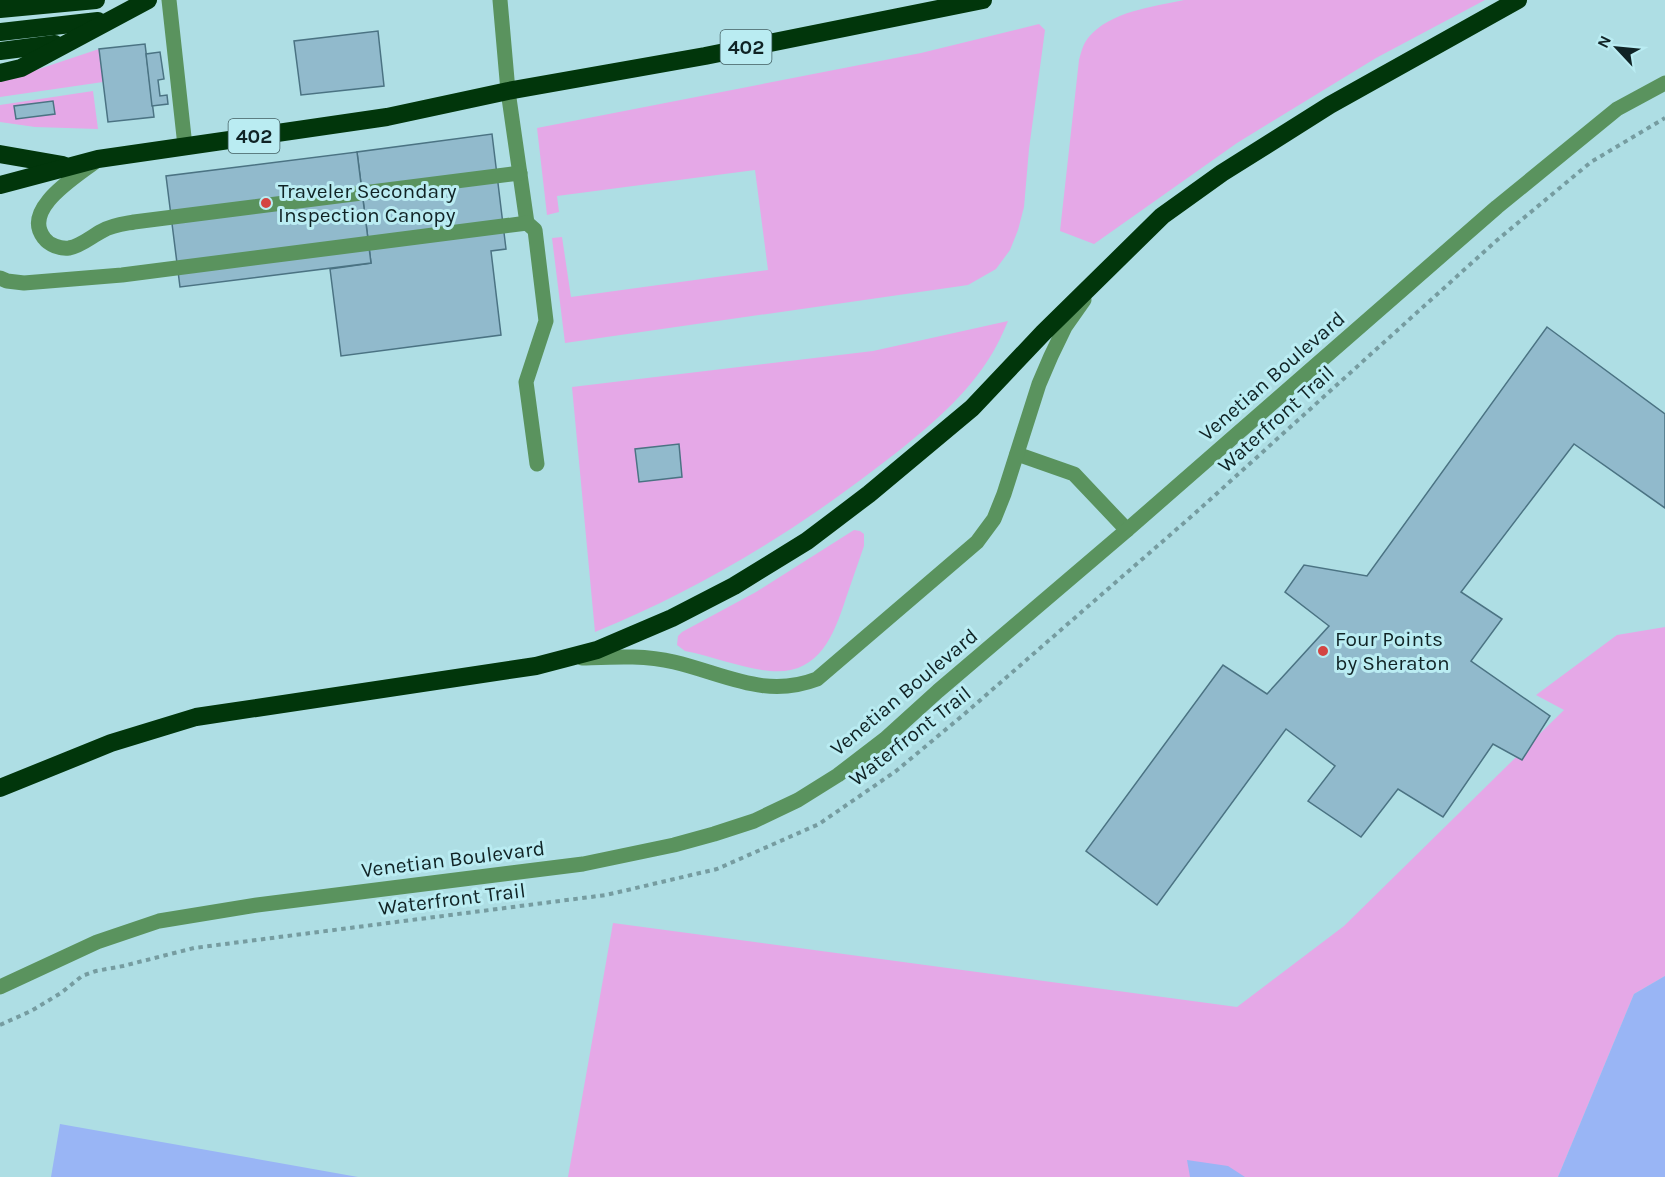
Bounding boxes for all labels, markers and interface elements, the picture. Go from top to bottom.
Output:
north arrow [1587,18,1647,78]
road number: 402 [720,30,771,64]
text: N [1593,32,1615,51]
road number: 402 [228,119,280,153]
place label: Traveler Secondary Inspection Canopy [278,179,457,227]
marker: Traveler Secondary Inspection Canopy [259,196,273,210]
street label: Venetian Boulevard [1194,306,1350,446]
street label: Waterfront Trail [1213,361,1339,477]
street label: Venetian Boulevard [825,623,983,761]
place label: Four Points by Sheraton [1335,627,1450,675]
marker: Four Points by Sheraton [1316,644,1330,658]
street label: Waterfront Trail [844,681,976,791]
street label: Venetian Boulevard [360,836,546,882]
street label: Waterfront Trail [377,878,527,920]

